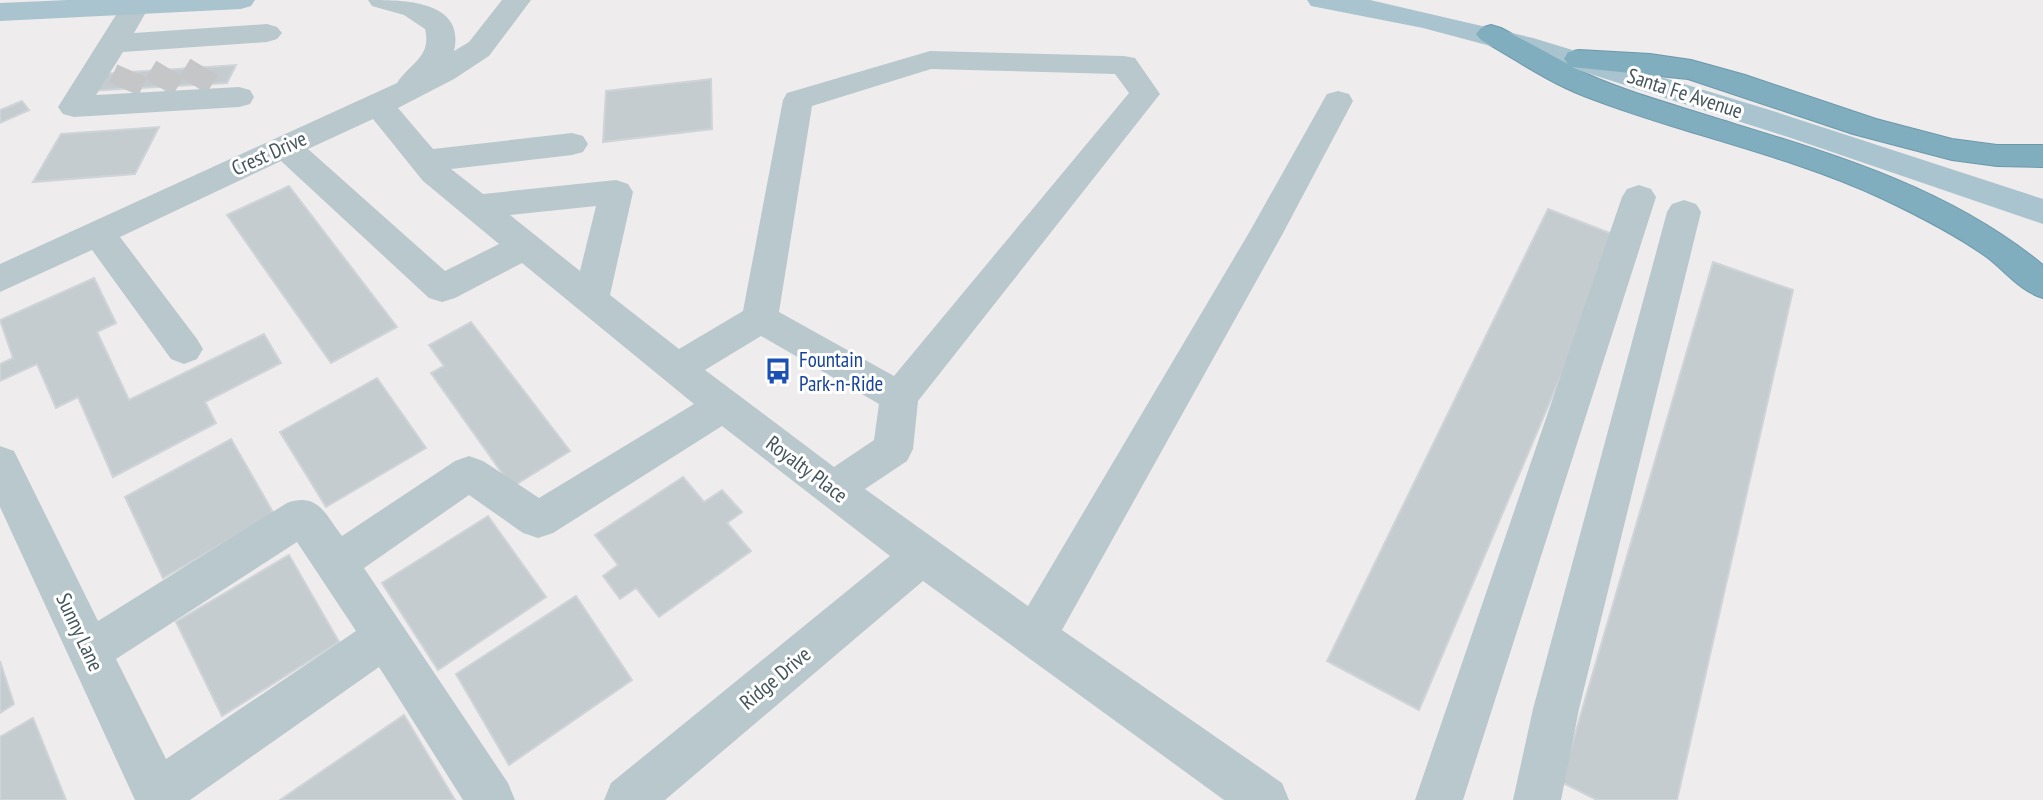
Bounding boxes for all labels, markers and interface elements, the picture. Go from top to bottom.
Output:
street label: Santa Fe Avenue [1624,62,1746,124]
street label: Crest Drive [227,125,311,181]
place label: Fountain Park-n-Ride [799,346,883,397]
bus stop icon: Fountain Park-n-Ride [763,356,793,386]
street label: Royalty Place [761,430,853,508]
street label: Sunny Lane [50,589,110,675]
street label: Ridge Drive [734,641,816,715]

